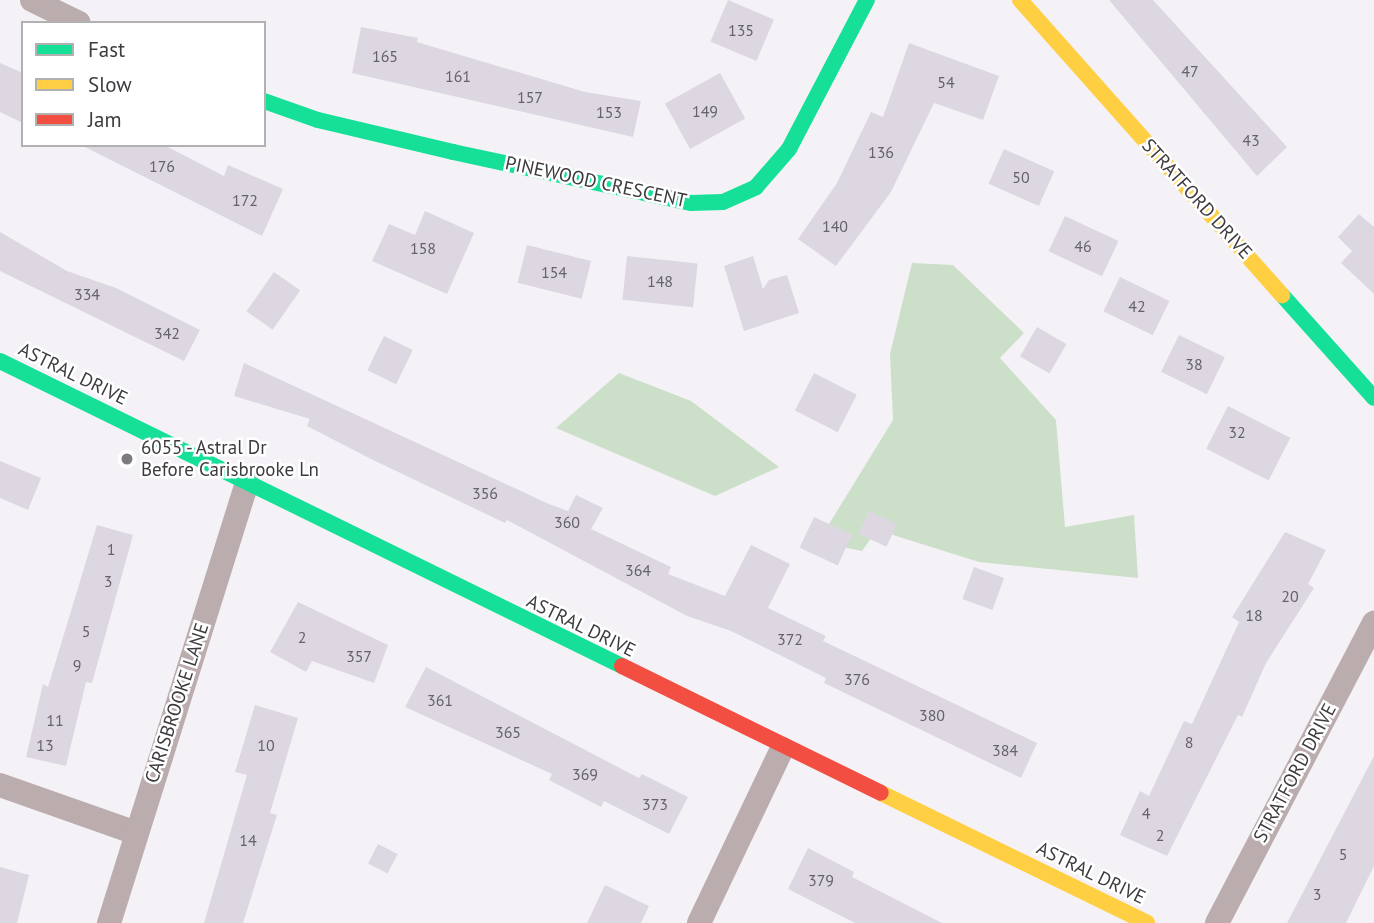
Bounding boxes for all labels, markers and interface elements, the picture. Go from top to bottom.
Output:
house number: 135 [728,20,754,40]
legend [21,21,266,147]
text: Fast [88,36,125,63]
house number: 165 [372,46,398,66]
house number: 47 [1181,61,1199,81]
house number: 161 [445,66,471,86]
text: Slow [88,71,132,98]
house number: 54 [937,72,955,92]
house number: 157 [517,87,543,107]
house number: 149 [692,101,718,121]
house number: 153 [596,102,622,122]
text: Jam [88,106,122,133]
house number: 43 [1242,130,1260,150]
street label: STRATFORD DRIVE [1137,134,1257,264]
house number: 136 [868,142,894,162]
street label: PINEWOOD CRESCENT [503,152,689,212]
house number: 176 [149,156,175,176]
house number: 50 [1012,167,1030,187]
house number: 172 [232,190,258,210]
house number: 140 [822,216,848,236]
house number: 46 [1074,236,1092,256]
house number: 158 [410,238,436,258]
house number: 154 [541,262,567,282]
house number: 148 [647,271,673,291]
house number: 334 [74,284,100,304]
house number: 42 [1128,296,1146,316]
house number: 342 [154,323,180,343]
street label: ASTRAL DRIVE [15,338,131,410]
house number: 38 [1185,354,1203,374]
house number: 32 [1228,422,1246,442]
place label: 6055 - Astral Dr Before Carisbrooke Ln [141,437,319,481]
marker: 6055 - Astral Dr Before Carisbrooke Ln [119,451,135,467]
house number: 356 [472,483,498,503]
house number: 360 [554,512,580,532]
house number: 1 [107,539,115,559]
house number: 364 [625,560,651,580]
house number: 3 [104,571,112,591]
house number: 20 [1281,586,1299,606]
street label: ASTRAL DRIVE [523,590,639,662]
house number: 18 [1245,605,1263,625]
street label: CARISBROOKE LANE [140,620,214,786]
house number: 5 [82,621,90,641]
house number: 2 [298,627,306,647]
house number: 372 [777,629,803,649]
house number: 357 [346,646,372,666]
house number: 9 [73,655,81,675]
house number: 376 [844,669,870,689]
house number: 361 [427,690,453,710]
street label: STRATFORD DRIVE [1249,700,1341,846]
house number: 380 [919,705,945,725]
house number: 11 [46,710,64,730]
house number: 365 [495,722,521,742]
house number: 8 [1185,732,1193,752]
house number: 13 [36,735,54,755]
house number: 10 [257,735,275,755]
house number: 384 [992,740,1018,760]
house number: 369 [572,764,598,784]
house number: 373 [642,794,668,814]
house number: 4 [1142,803,1150,823]
house number: 2 [1156,825,1164,845]
house number: 14 [239,830,257,850]
street label: ASTRAL DRIVE [1033,837,1149,909]
house number: 5 [1339,844,1347,864]
house number: 379 [808,870,834,890]
house number: 3 [1313,884,1321,904]

